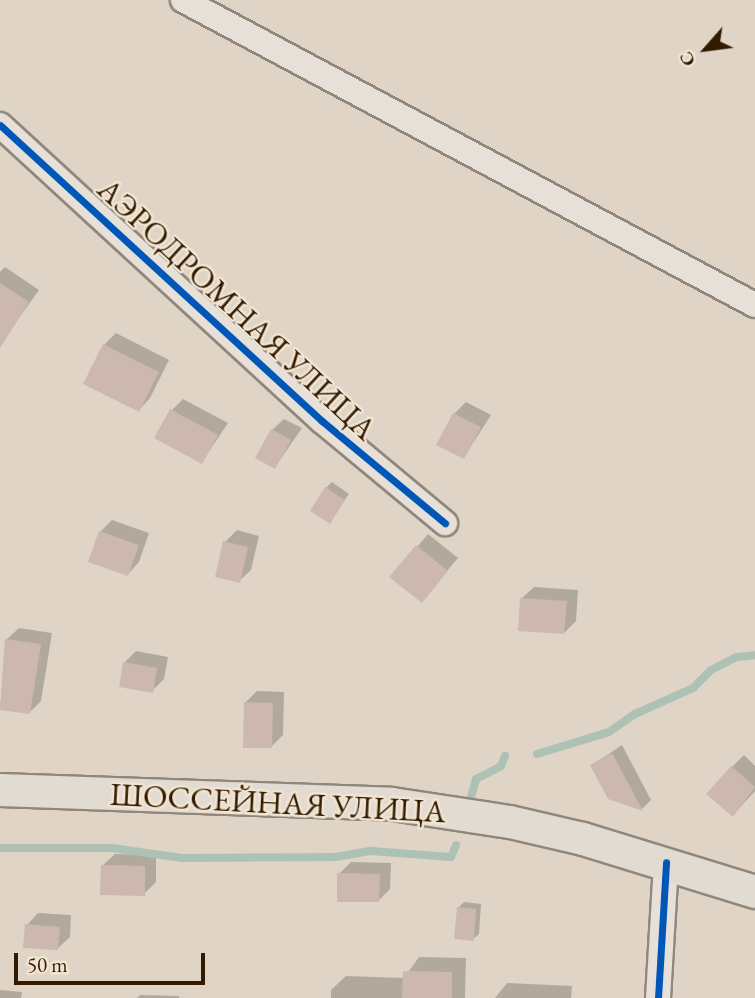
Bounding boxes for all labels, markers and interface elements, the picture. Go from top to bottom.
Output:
north arrow [671,14,741,84]
text: С [673,47,701,71]
street label: АЭРОДРОМНАЯ УЛИЦА [90,170,384,448]
street label: ШОССЕЙНАЯ УЛИЦА [109,775,447,831]
scale bar [18,939,208,983]
text: 50 m [27,951,68,978]

